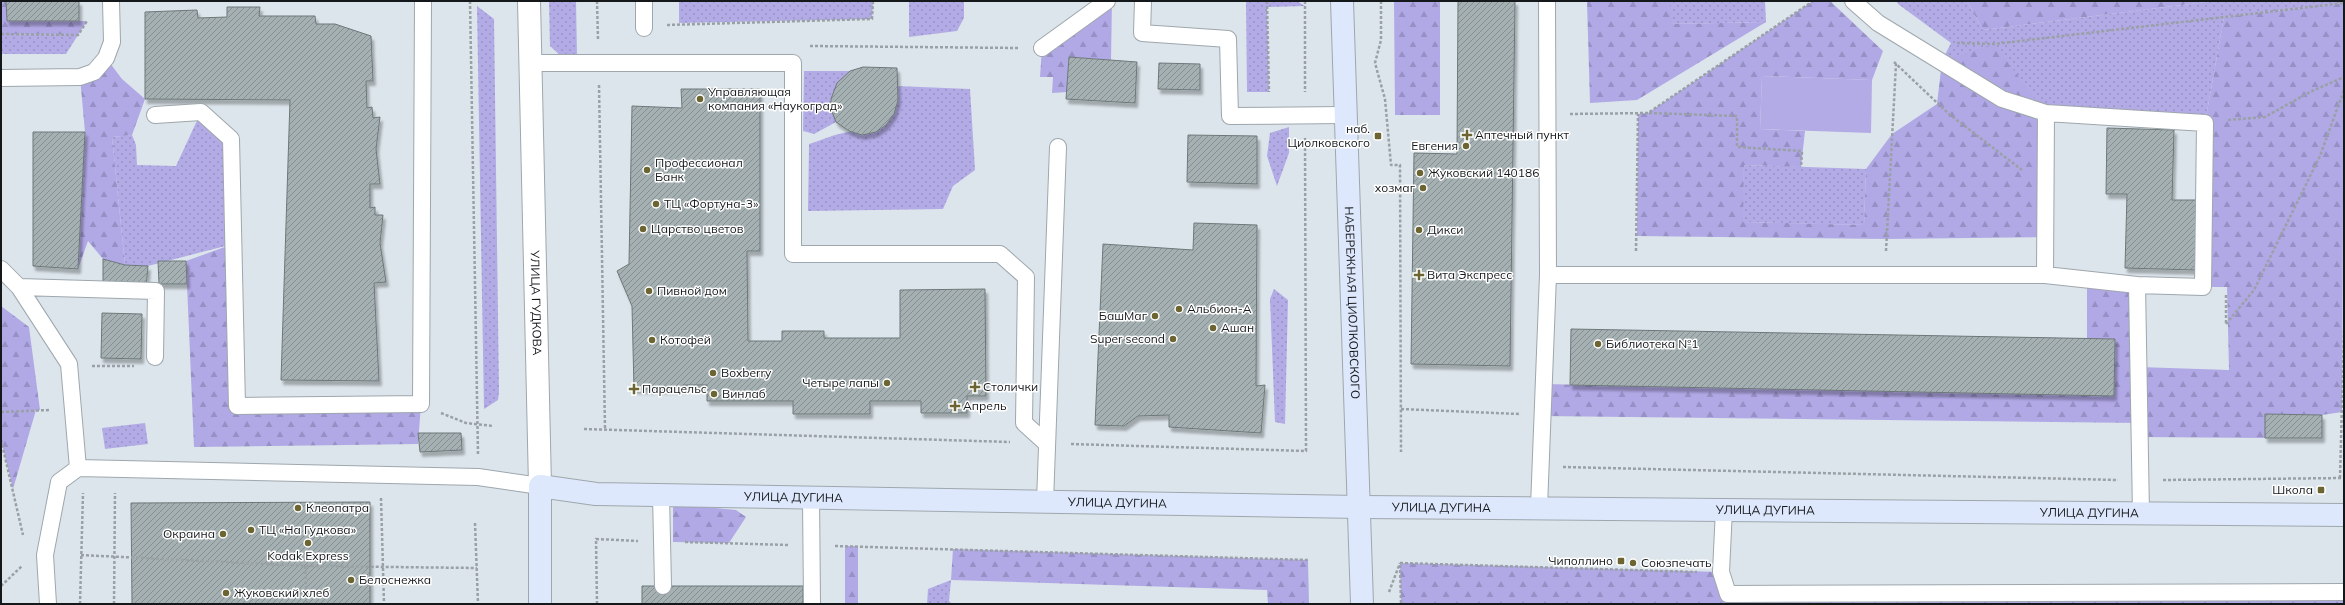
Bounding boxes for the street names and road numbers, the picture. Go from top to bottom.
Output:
street label: НАБЕРЕЖНАЯ ЦИОЛКОВСКОГО [1342,206,1363,399]
street label: УЛИЦА ГУДКОВА [528,249,545,356]
street label: УЛИЦА ДУГИНА [743,489,843,505]
street label: УЛИЦА ДУГИНА [1067,494,1167,511]
street label: УЛИЦА ДУГИНА [1391,499,1491,515]
street label: УЛИЦА ДУГИНА [1715,502,1815,518]
street label: УЛИЦА ДУГИНА [2039,505,2139,520]

